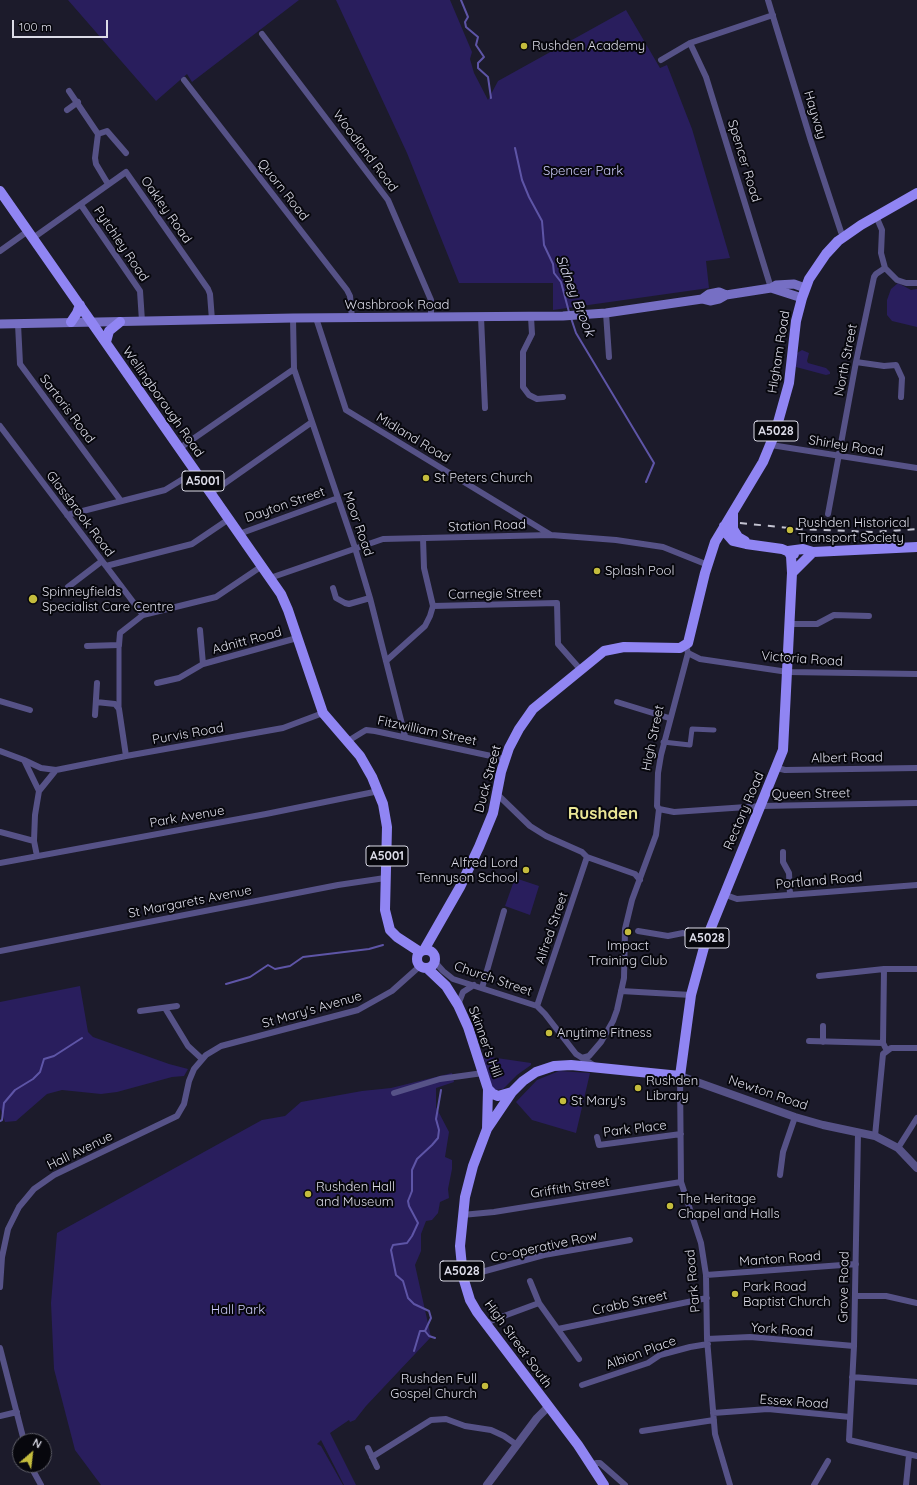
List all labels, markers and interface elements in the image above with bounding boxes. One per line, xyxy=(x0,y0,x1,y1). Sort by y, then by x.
scale bar xyxy=(14,12,110,38)
text: 100 m xyxy=(19,19,52,34)
place label: Rushden Academy xyxy=(532,38,645,54)
marker: Rushden Academy xyxy=(519,41,529,51)
street label: Hayway xyxy=(800,89,830,141)
street label: Woodland Road xyxy=(329,107,401,195)
street label: Spencer Road xyxy=(724,118,764,204)
street label: Quorn Road xyxy=(254,156,312,224)
park label: Spencer Park xyxy=(543,163,623,179)
street label: Oakley Road xyxy=(137,174,195,246)
street label: Pytchley Road xyxy=(90,204,152,284)
water label: Sidney Brook xyxy=(552,253,598,339)
street label: Washbrook Road xyxy=(345,297,449,313)
street label: Higham Road xyxy=(765,310,793,394)
street label: North Street xyxy=(831,323,861,397)
street label: Wellingborough Road xyxy=(119,344,207,460)
street label: Sartoris Road xyxy=(36,372,98,446)
street label: Midland Road xyxy=(373,410,453,466)
road number: A5028 xyxy=(754,421,798,441)
street label: Shirley Road xyxy=(807,432,885,460)
street label: Glassbrook Road xyxy=(43,468,117,560)
place label: St Peters Church xyxy=(434,470,533,486)
road number: A5001 xyxy=(182,471,224,491)
marker: St Peters Church xyxy=(421,473,431,483)
street label: Dayton Street xyxy=(243,484,327,526)
street label: Moor Road xyxy=(340,490,376,558)
place label: Rushden Historical Transport Society xyxy=(798,515,910,546)
street label: Station Road xyxy=(448,517,526,535)
marker: Rushden Historical Transport Society xyxy=(785,525,795,535)
place label: Splash Pool xyxy=(605,563,674,579)
marker: Splash Pool xyxy=(592,566,602,576)
place label: Spinneyfields Specialist Care Centre xyxy=(42,584,174,615)
street label: Carnegie Street xyxy=(448,585,542,603)
marker: Spinneyfields Specialist Care Centre xyxy=(27,593,39,605)
street label: Adnitt Road xyxy=(211,624,283,658)
street label: Victoria Road xyxy=(761,648,843,670)
street label: High Street xyxy=(638,704,668,772)
street label: Fitzwilliam Street xyxy=(376,713,478,749)
street label: Purvis Road xyxy=(151,720,225,748)
street label: Duck Street xyxy=(471,743,505,815)
street label: Albert Road xyxy=(811,750,883,766)
street label: Rectory Road xyxy=(721,770,767,852)
street label: Queen Street xyxy=(771,786,851,802)
street label: Park Avenue xyxy=(148,803,226,831)
district label: Rushden xyxy=(568,804,638,824)
road number: A5001 xyxy=(366,846,408,866)
place label: Alfred Lord Tennyson School xyxy=(417,855,518,886)
marker: Alfred Lord Tennyson School xyxy=(521,865,531,875)
street label: Portland Road xyxy=(775,869,863,893)
street label: St Margarets Avenue xyxy=(127,882,253,922)
street label: Alfred Street xyxy=(532,890,572,966)
marker: Impact Training Club xyxy=(623,927,633,937)
road number: A5028 xyxy=(685,928,729,948)
place label: Impact Training Club xyxy=(589,938,667,969)
street label: Church Street xyxy=(452,958,534,1000)
street label: St Mary's Avenue xyxy=(260,988,364,1032)
street label: Skinner's Hill xyxy=(465,1004,505,1080)
place label: Anytime Fitness xyxy=(557,1025,652,1041)
marker: Anytime Fitness xyxy=(544,1028,554,1038)
street label: Newton Road xyxy=(726,1072,810,1114)
place label: Rushden Library xyxy=(646,1073,698,1104)
marker: Rushden Library xyxy=(633,1083,643,1093)
place label: St Mary's xyxy=(571,1093,626,1109)
marker: St Mary's xyxy=(558,1096,568,1106)
street label: Park Place xyxy=(602,1117,668,1141)
street label: Hall Avenue xyxy=(45,1128,115,1174)
street label: Griffith Street xyxy=(529,1174,611,1202)
place label: Rushden Hall and Museum xyxy=(316,1179,395,1210)
marker: Rushden Hall and Museum xyxy=(303,1189,313,1199)
place label: The Heritage Chapel and Halls xyxy=(678,1191,780,1222)
marker: The Heritage Chapel and Halls xyxy=(665,1201,675,1211)
street label: Co-operative Row xyxy=(489,1228,599,1266)
street label: Manton Road xyxy=(739,1248,821,1270)
street label: Park Road xyxy=(682,1249,704,1313)
street label: Grove Road xyxy=(836,1251,852,1323)
road number: A5028 xyxy=(440,1261,484,1281)
place label: Park Road Baptist Church xyxy=(743,1279,831,1310)
street label: Crabb Street xyxy=(591,1287,669,1319)
marker: Park Road Baptist Church xyxy=(730,1289,740,1299)
street label: High Street South xyxy=(481,1297,555,1391)
park label: Hall Park xyxy=(211,1302,265,1318)
street label: York Road xyxy=(750,1320,814,1340)
street label: Albion Place xyxy=(604,1333,678,1373)
place label: Rushden Full Gospel Church xyxy=(390,1371,477,1402)
marker: Rushden Full Gospel Church xyxy=(480,1381,490,1391)
street label: Essex Road xyxy=(759,1392,829,1412)
north arrow xyxy=(12,1433,52,1473)
text: N xyxy=(30,1435,44,1451)

